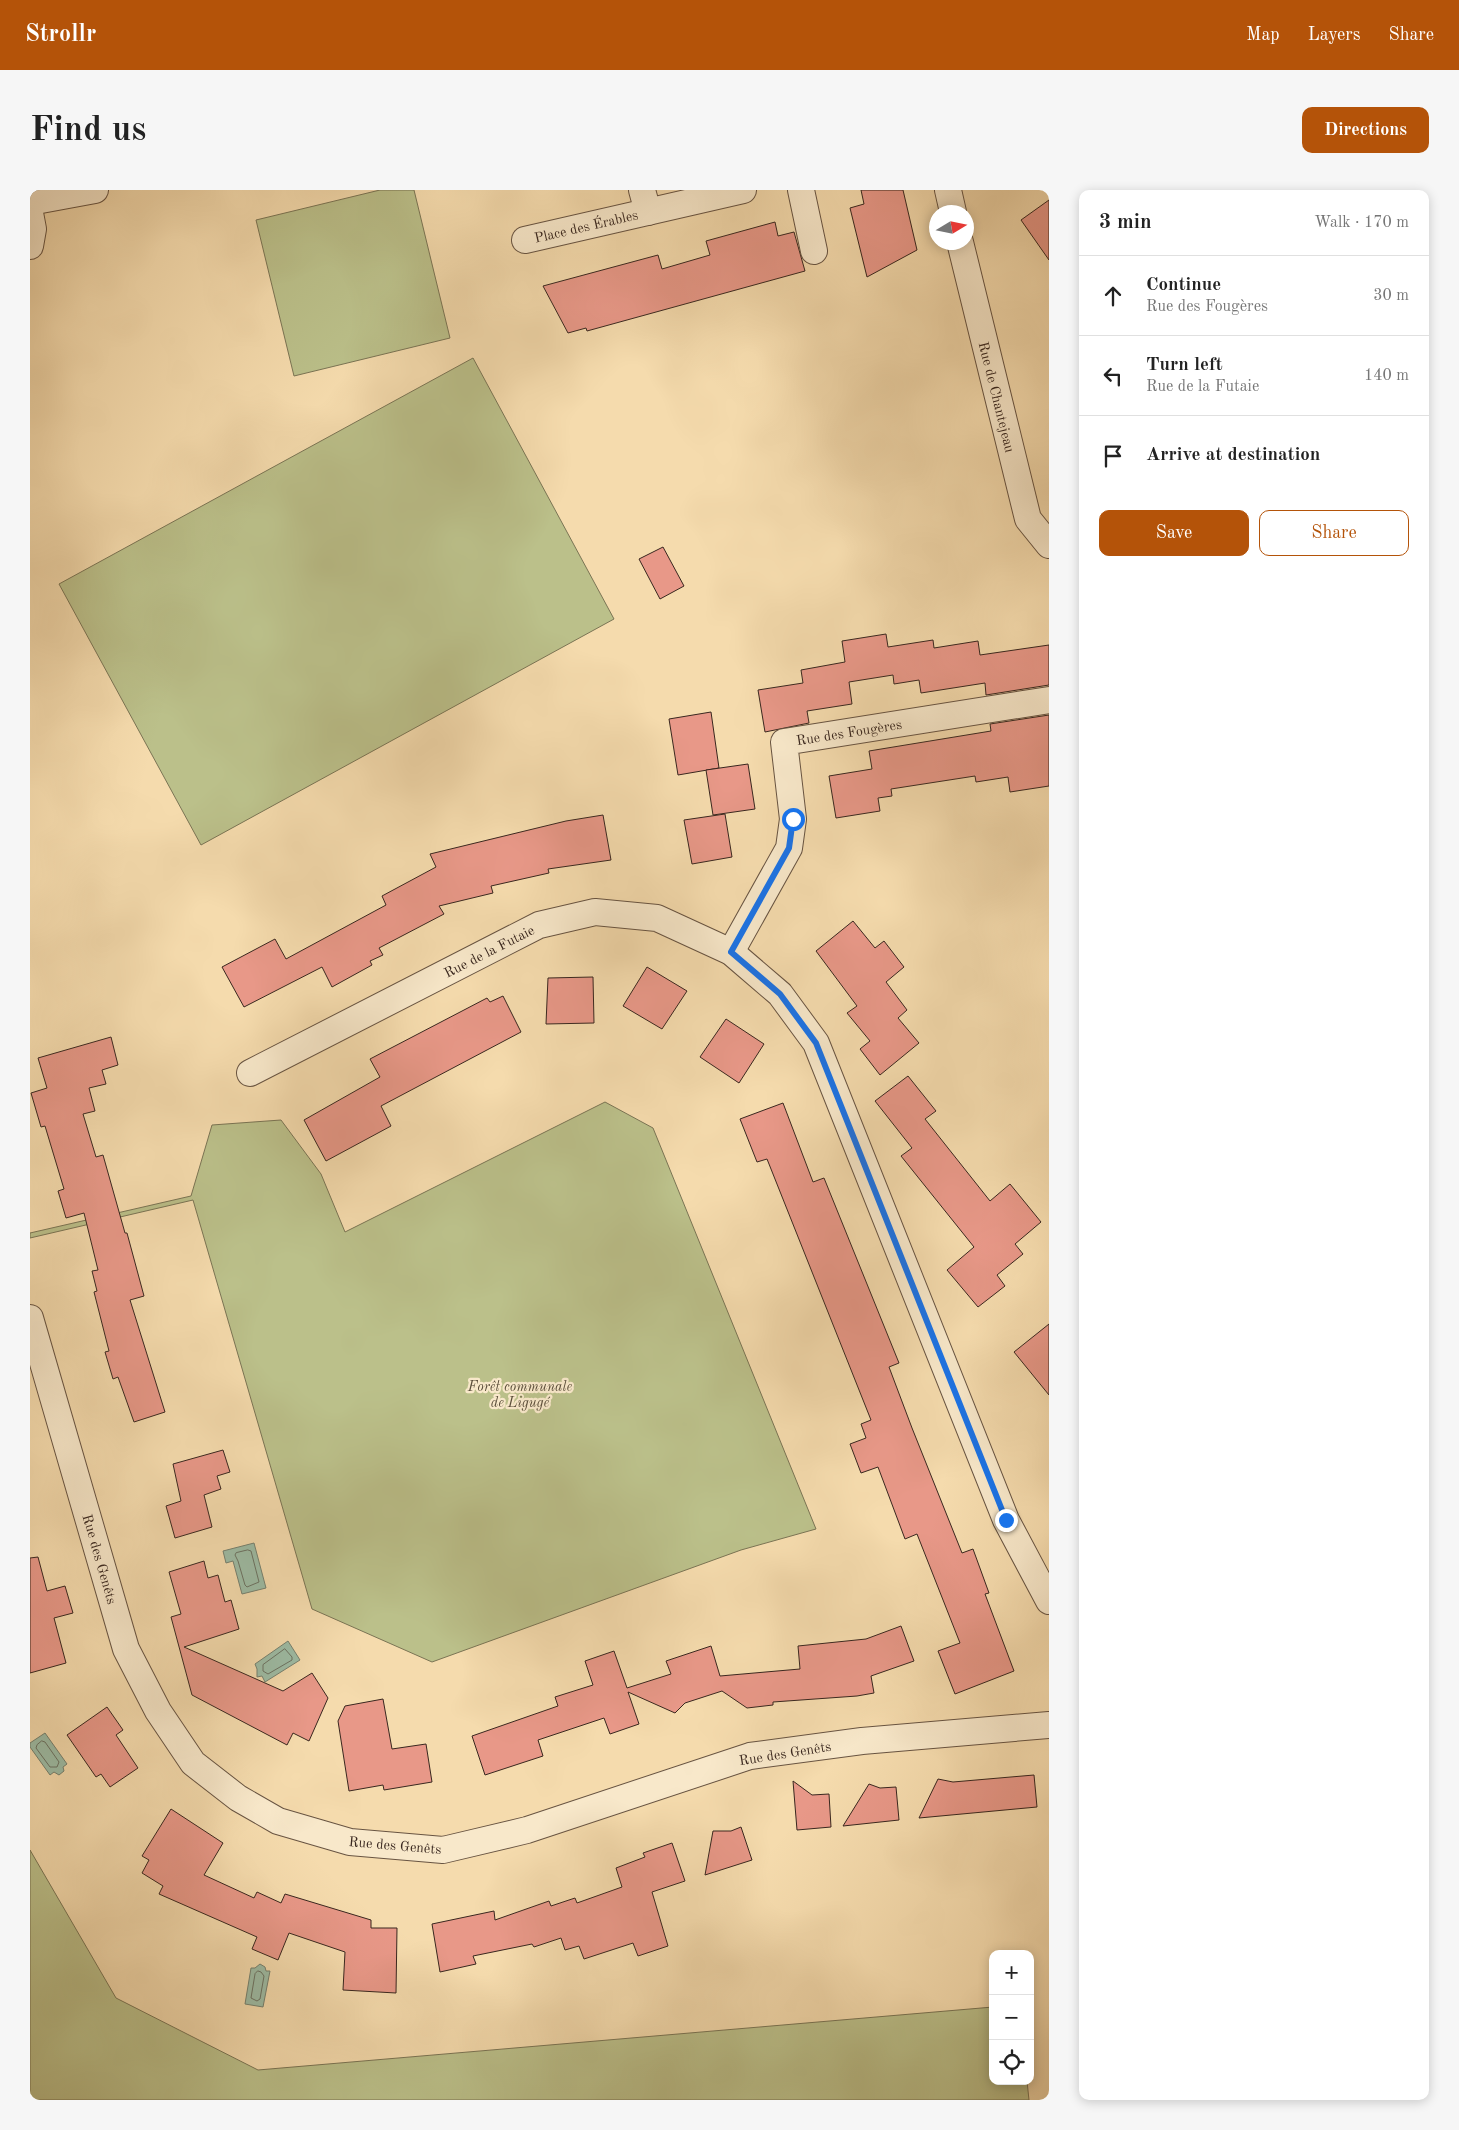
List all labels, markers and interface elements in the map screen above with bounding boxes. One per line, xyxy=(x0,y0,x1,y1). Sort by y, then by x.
text: Strollr xyxy=(25,23,96,47)
text: Map xyxy=(1246,26,1280,44)
text: Layers xyxy=(1308,26,1360,44)
text: Share xyxy=(1388,26,1434,44)
button: Directions xyxy=(1302,107,1429,153)
text: Find us xyxy=(30,113,146,148)
street label: Place des Érables xyxy=(532,205,640,246)
north arrow xyxy=(929,205,974,250)
text: 3 min xyxy=(1099,212,1152,233)
text: Walk · 170 m xyxy=(1314,215,1409,231)
text: Continue xyxy=(1146,276,1221,295)
icon: ahead xyxy=(1099,282,1127,310)
text: 30 m xyxy=(1373,288,1409,304)
text: Rue des Fougères xyxy=(1146,299,1268,315)
street label: Rue de Chantejeau xyxy=(975,340,1017,455)
text: Turn left xyxy=(1146,356,1223,375)
icon: left xyxy=(1099,362,1127,390)
text: 140 m xyxy=(1364,368,1409,384)
text: Rue de la Futaie xyxy=(1146,379,1259,395)
icon: arrive xyxy=(1099,442,1127,470)
text: Arrive at destination xyxy=(1146,446,1320,465)
button: Save xyxy=(1099,510,1249,556)
button: Share xyxy=(1259,510,1409,556)
street label: Rue des Fougères xyxy=(795,718,903,748)
route start xyxy=(782,808,805,831)
street label: Rue de la Futaie xyxy=(442,923,537,981)
park label: Forêt communale de Ligugé xyxy=(467,1380,572,1411)
route end xyxy=(995,1509,1018,1532)
street label: Rue des Genêts xyxy=(79,1513,119,1606)
street label: Rue des Genêts xyxy=(738,1740,832,1768)
street label: Rue des Genêts xyxy=(348,1835,442,1857)
map controls xyxy=(989,1950,1034,2085)
button: + xyxy=(989,1950,1034,1995)
button: − xyxy=(989,1995,1034,2040)
button: locate xyxy=(989,2040,1034,2085)

